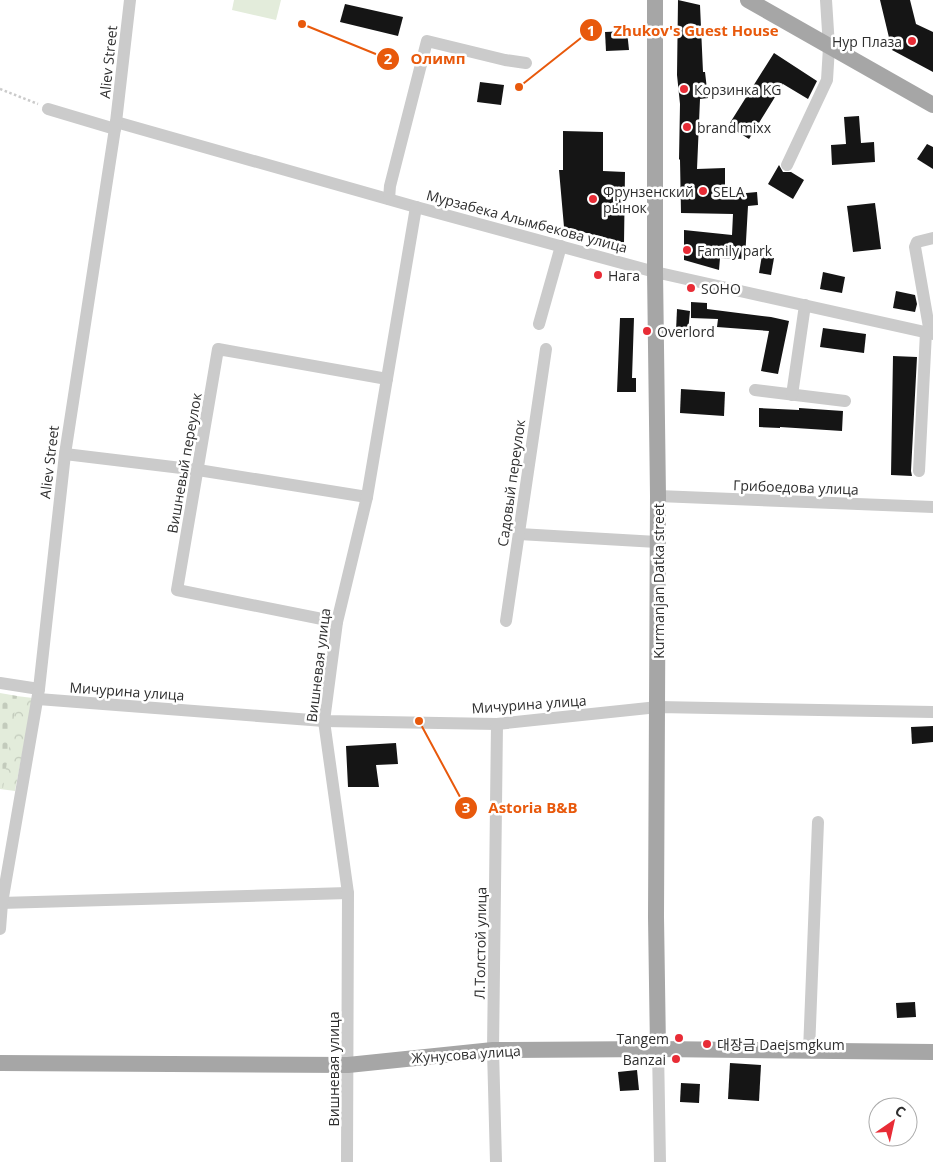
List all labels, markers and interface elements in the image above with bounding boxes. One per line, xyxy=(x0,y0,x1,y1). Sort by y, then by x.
callout: Zhukov's Guest House xyxy=(578,15,788,45)
text: 1 xyxy=(587,20,595,40)
text: Zhukov's Guest House xyxy=(613,20,779,40)
street label: Aliev Street xyxy=(95,24,121,100)
place label: Нур Плаза xyxy=(832,32,902,51)
marker: Нур Плаза xyxy=(906,35,918,47)
callout: Олимп xyxy=(375,44,475,74)
text: 2 xyxy=(384,48,393,68)
text: Олимп xyxy=(411,48,465,68)
place label: Корзинка KG xyxy=(694,80,781,99)
marker: Корзинка KG xyxy=(678,83,690,95)
place label: brand mixx xyxy=(697,118,772,137)
marker: brand mixx xyxy=(681,121,693,133)
place label: Фрунзенский рынок xyxy=(603,182,694,217)
place label: SELA xyxy=(713,182,745,201)
street label: Мурзабека Алымбекова улица xyxy=(424,185,630,257)
marker: SELA xyxy=(697,185,709,197)
marker: Фрунзенский рынок xyxy=(587,193,599,205)
place label: Family park xyxy=(697,241,773,260)
marker: Family park xyxy=(681,244,693,256)
place label: Нага xyxy=(608,266,640,285)
marker: Нага xyxy=(592,269,604,281)
place label: SOHO xyxy=(701,279,741,298)
marker: SOHO xyxy=(685,282,697,294)
place label: Overlord xyxy=(657,322,715,341)
marker: Overlord xyxy=(641,325,653,337)
street label: Вишневый переулок xyxy=(162,391,206,535)
street label: Садовый переулок xyxy=(493,418,529,548)
street label: Aliev Street xyxy=(35,424,63,500)
street label: Грибоедова улица xyxy=(733,475,859,499)
street label: Kurmanjan Datka street xyxy=(649,503,668,659)
street label: Вишневая улица xyxy=(302,607,334,723)
street label: Мичурина улица xyxy=(69,678,185,704)
street label: Мичурина улица xyxy=(471,691,587,717)
callout: Astoria B&B xyxy=(453,793,588,823)
text: 3 xyxy=(462,797,470,817)
text: Astoria B&B xyxy=(488,797,578,817)
street label: Л.Толстой улица xyxy=(470,887,490,999)
street label: Вишневая улица xyxy=(324,1012,343,1126)
place label: Tangem xyxy=(617,1029,669,1048)
marker: Tangem xyxy=(673,1032,685,1044)
place label: 대장금 Daejsmgkum xyxy=(717,1035,845,1054)
marker: 대장금 Daejsmgkum xyxy=(701,1038,713,1050)
street label: Жунусова улица xyxy=(411,1041,521,1067)
place label: Banzai xyxy=(623,1050,666,1069)
marker: Banzai xyxy=(670,1053,682,1065)
north arrow xyxy=(868,1097,918,1147)
text: С xyxy=(892,1100,910,1121)

